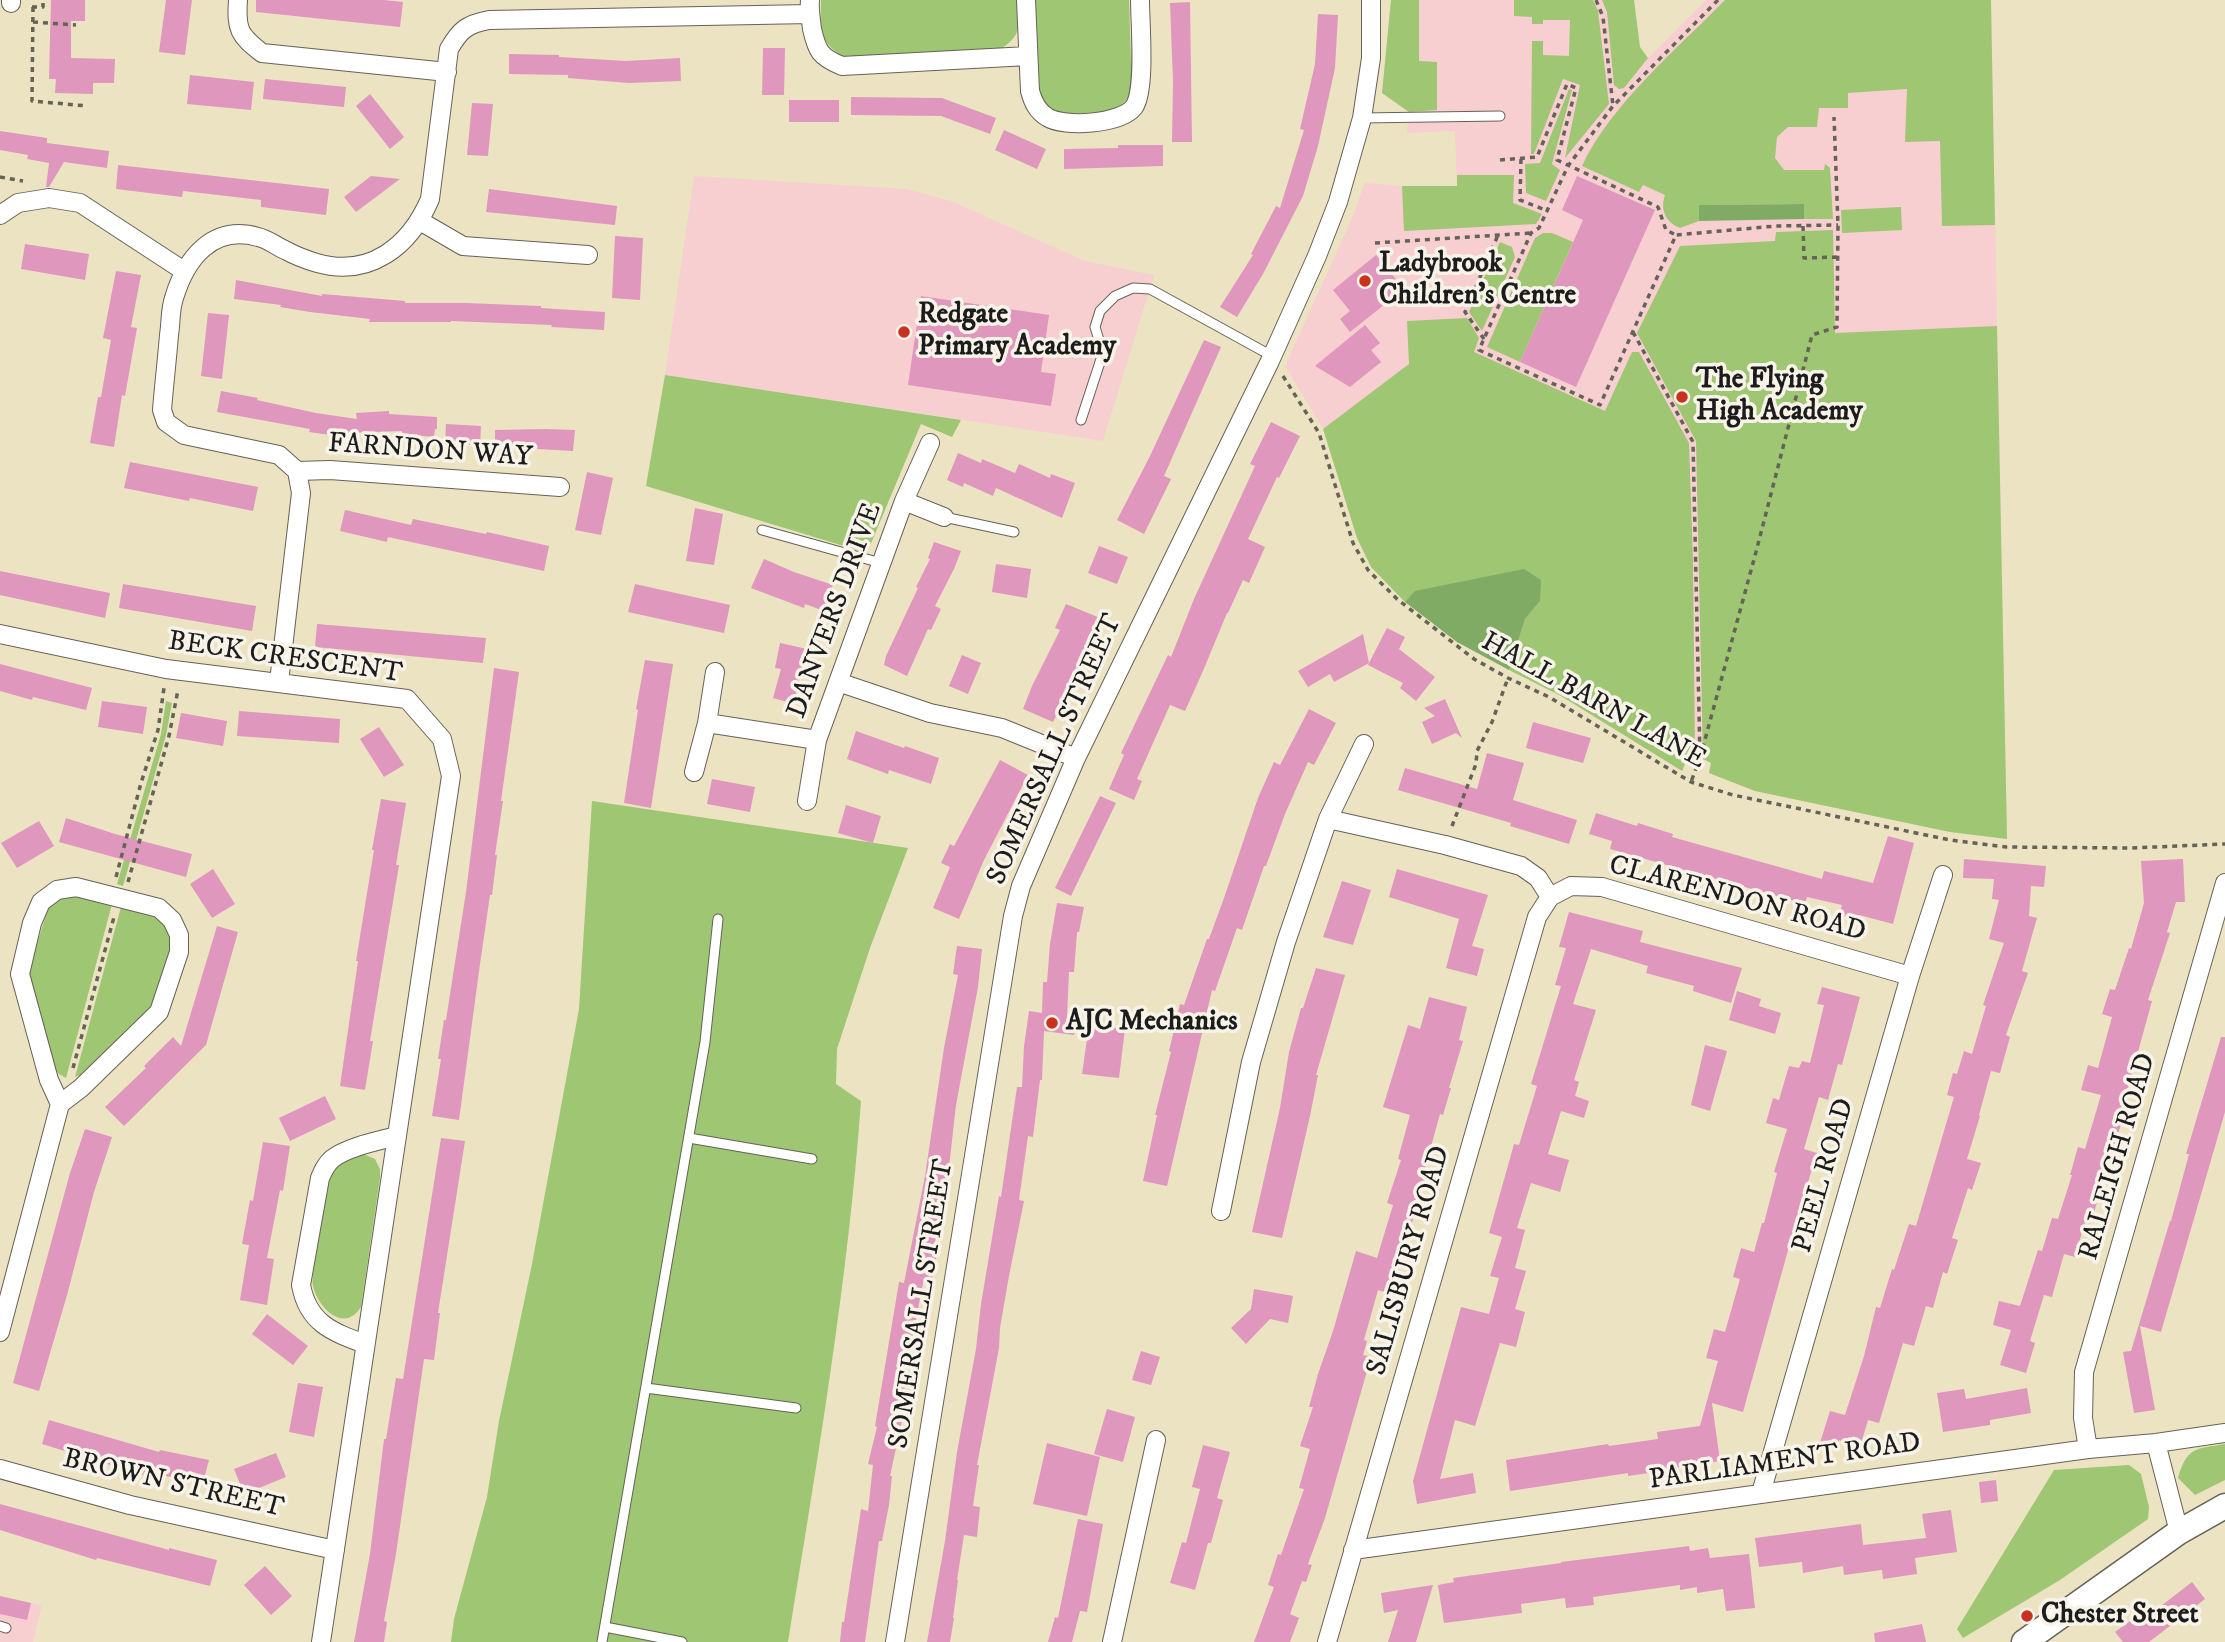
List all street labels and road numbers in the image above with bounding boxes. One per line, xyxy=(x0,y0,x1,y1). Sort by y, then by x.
street label: FARNDON WAY xyxy=(327,428,533,476)
street label: DANVERS DRIVE xyxy=(781,499,891,723)
street label: SOMERSALL STREET xyxy=(981,610,1131,890)
street label: BECK CRESCENT xyxy=(166,626,404,692)
street label: HALL BARN LANE xyxy=(1475,626,1711,778)
street label: CLARENDON ROAD xyxy=(1605,850,1869,950)
street label: RALEIGH ROAD xyxy=(2073,1050,2165,1264)
street label: PEEL ROAD xyxy=(1787,1095,1863,1257)
street label: SALISBURY ROAD xyxy=(1361,1143,1459,1379)
street label: SOMERSALL STREET xyxy=(884,1157,962,1451)
street label: PARLIAMENT ROAD xyxy=(1647,1427,1923,1499)
street label: BROWN STREET xyxy=(59,1443,287,1527)

